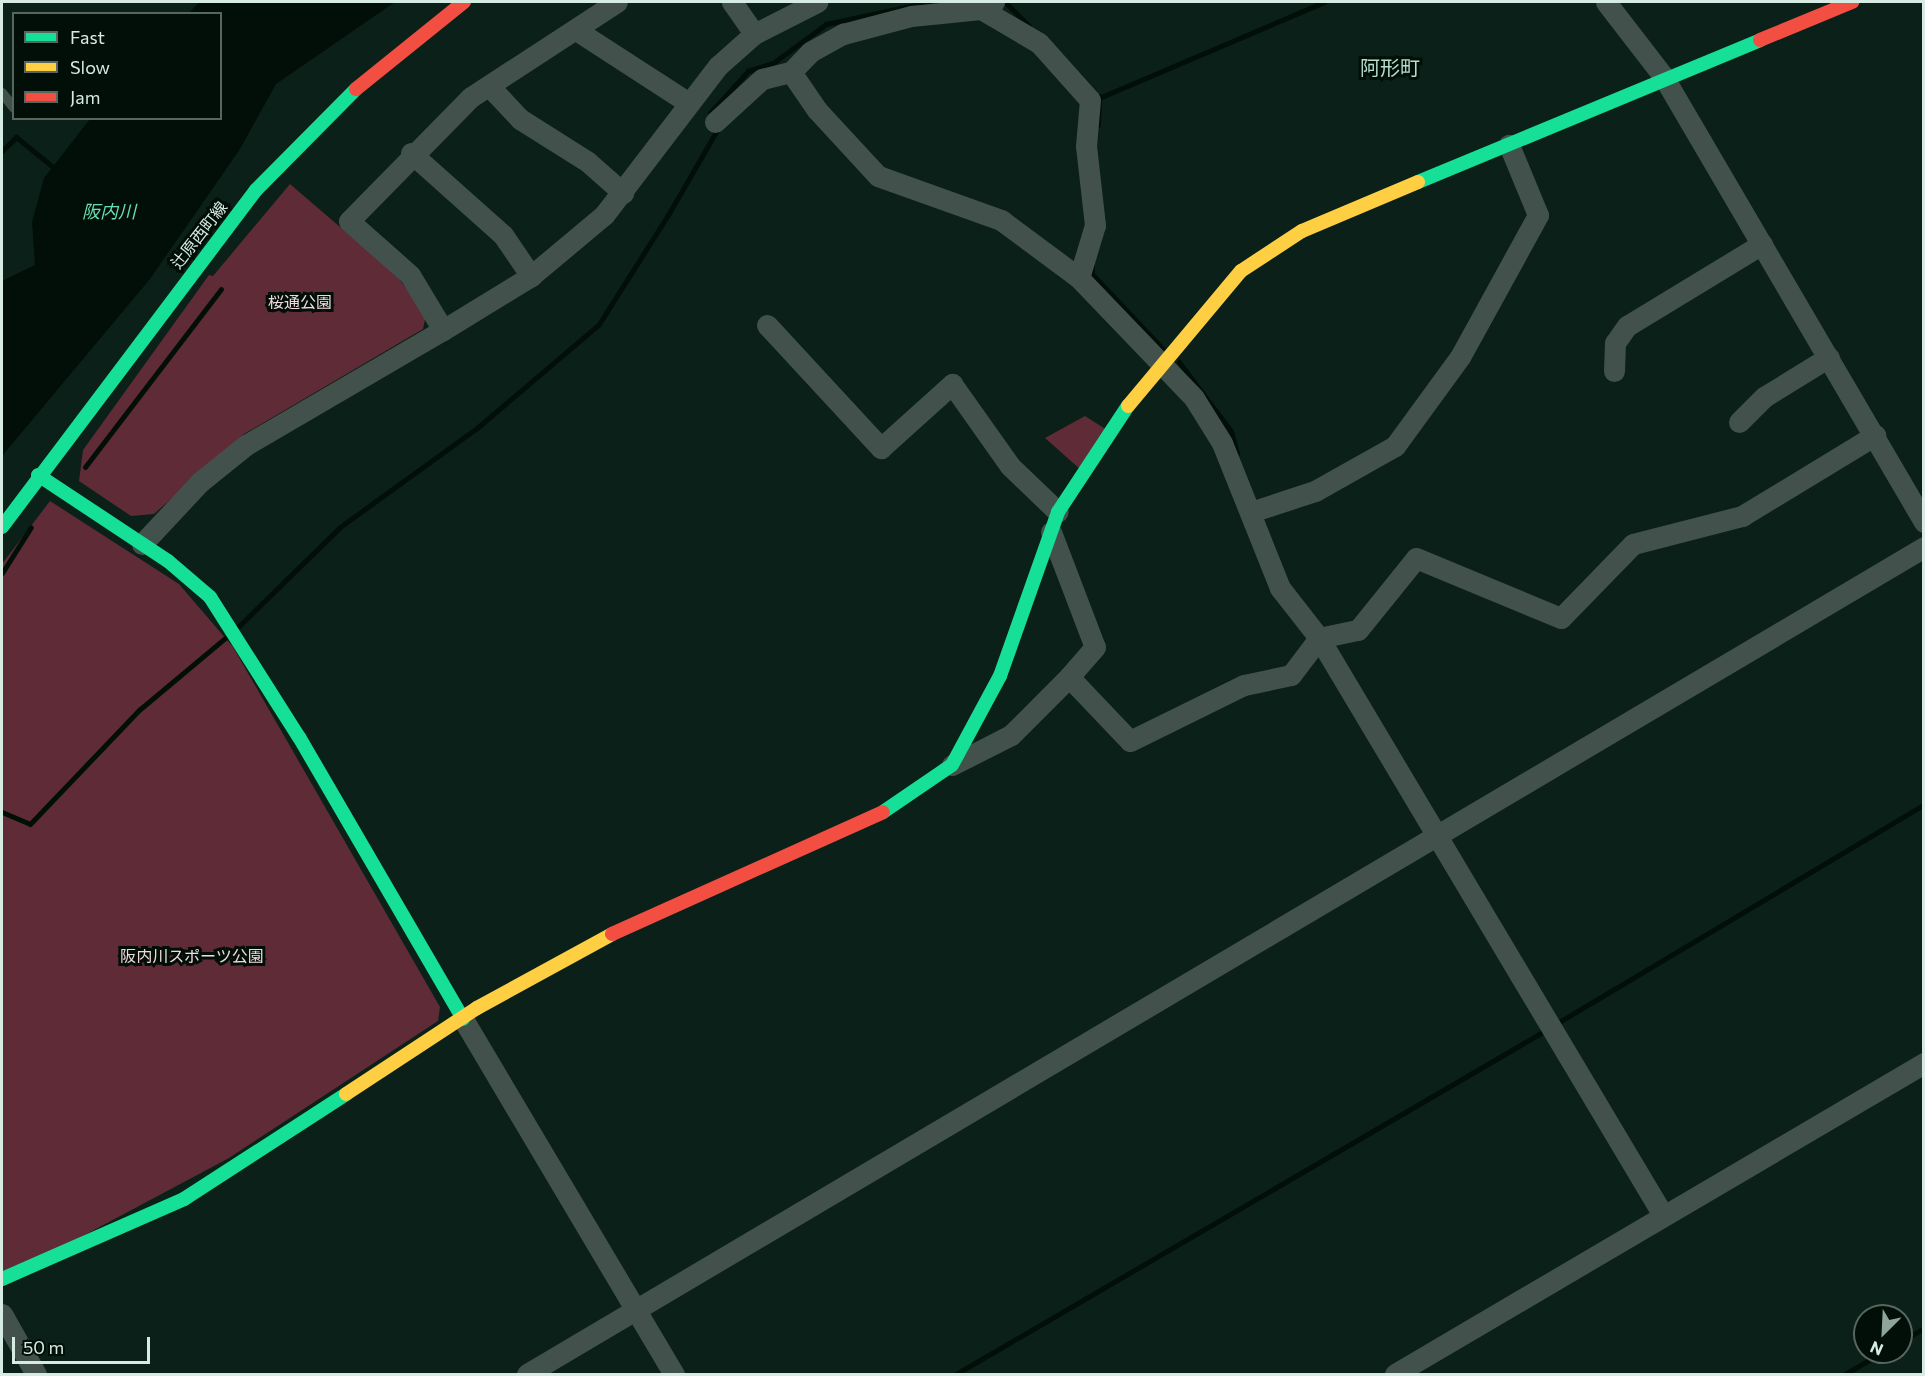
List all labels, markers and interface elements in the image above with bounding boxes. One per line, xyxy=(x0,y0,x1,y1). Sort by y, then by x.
legend xyxy=(12,12,222,120)
text: Fast xyxy=(70,26,105,48)
district label: 阿形町 xyxy=(1360,55,1420,79)
text: Slow xyxy=(70,56,110,78)
text: Jam xyxy=(70,86,100,108)
street label: 辻原西町線 xyxy=(167,198,231,272)
water label: 阪内川 xyxy=(82,200,136,222)
park label: 桜通公園 xyxy=(268,292,332,312)
park label: 阪内川スポーツ公園 xyxy=(120,946,264,966)
north arrow xyxy=(1853,1304,1913,1364)
scale bar xyxy=(15,1325,153,1363)
text: 50 m xyxy=(23,1336,64,1358)
text: N xyxy=(1867,1338,1886,1360)

